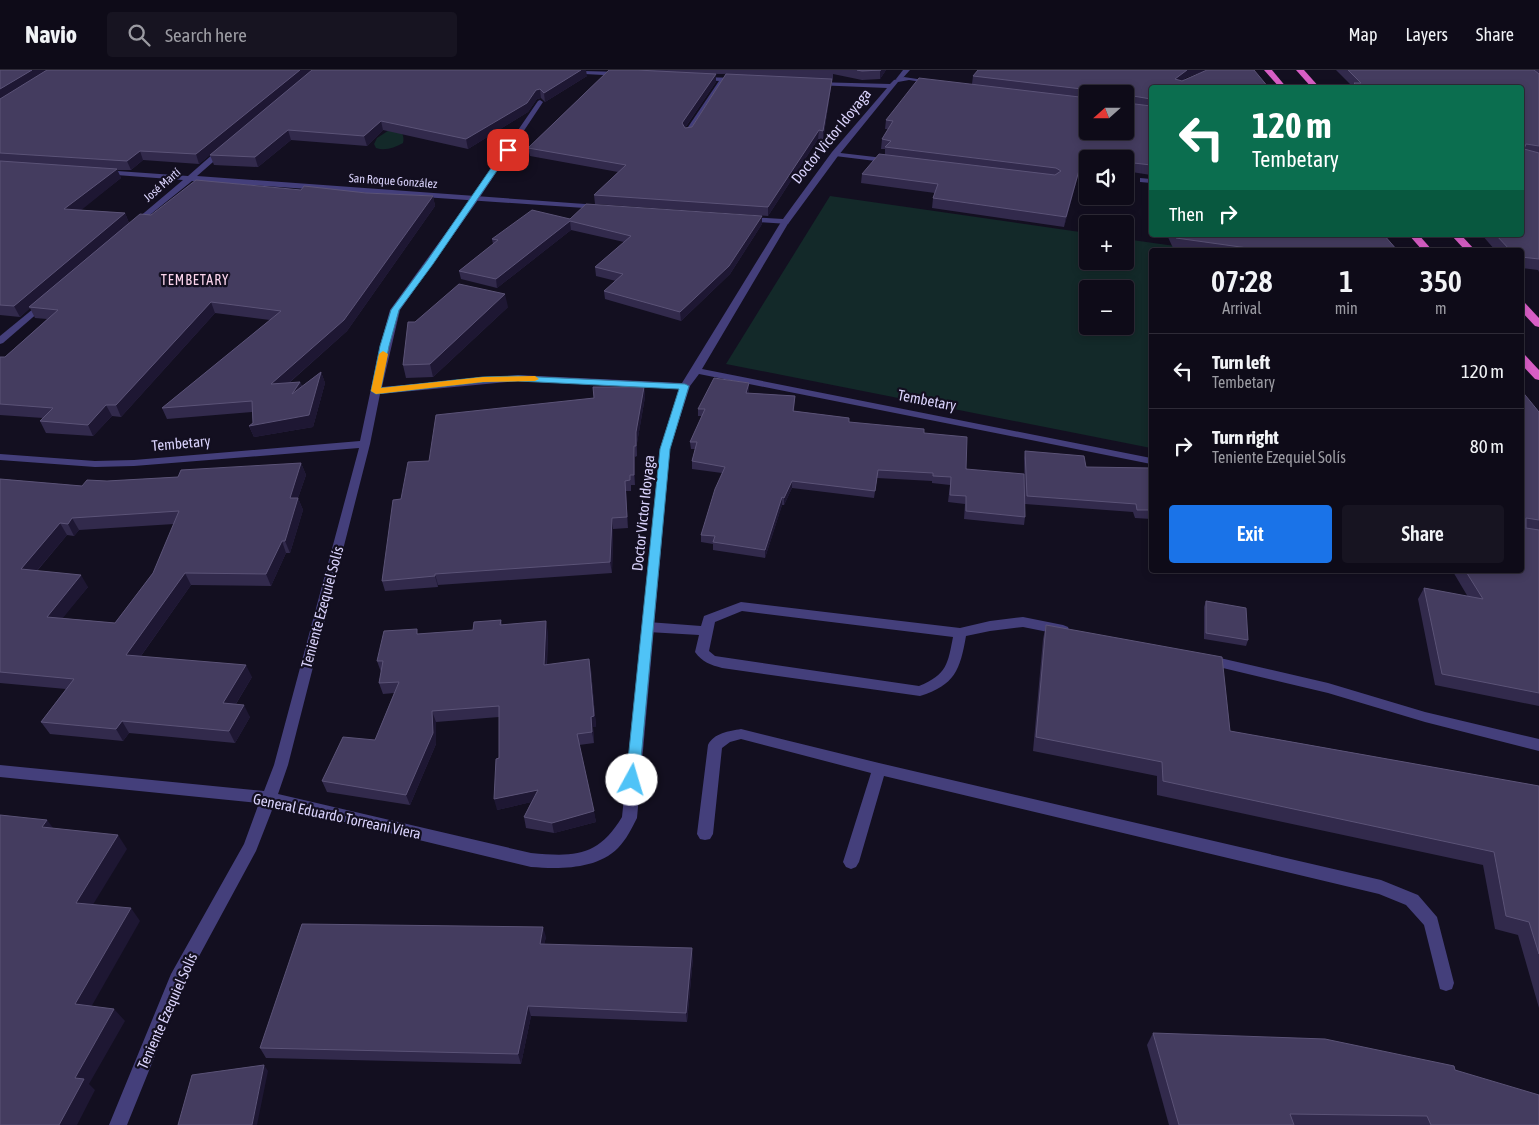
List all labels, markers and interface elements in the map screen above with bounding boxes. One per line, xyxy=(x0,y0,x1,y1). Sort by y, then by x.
search box xyxy=(107,12,457,57)
text: Navio xyxy=(25,21,77,48)
icon: search xyxy=(125,21,153,49)
text: Search here xyxy=(165,24,247,46)
text: Map xyxy=(1348,24,1377,45)
text: Layers xyxy=(1405,24,1448,45)
text: Share xyxy=(1476,24,1514,45)
street label: Doctor Victor Idoyaga xyxy=(788,85,874,187)
north arrow xyxy=(1079,85,1134,140)
map controls xyxy=(1079,85,1134,335)
icon: left xyxy=(1169,105,1234,170)
text: 120 m xyxy=(1252,105,1331,145)
pin xyxy=(487,129,529,171)
icon: arrive xyxy=(494,136,522,164)
text: Tembetary xyxy=(1252,146,1339,172)
button: sound xyxy=(1079,150,1134,205)
street label: José Martí xyxy=(141,165,183,205)
street label: San Roque González xyxy=(348,171,438,191)
icon: right xyxy=(1214,200,1242,228)
text: Then xyxy=(1169,203,1204,225)
button: + xyxy=(1079,215,1134,270)
text: 07:28 xyxy=(1211,264,1273,298)
text: 1 xyxy=(1339,264,1353,298)
text: 350 xyxy=(1420,264,1462,298)
district label: TEMBETARY xyxy=(161,272,229,288)
button: − xyxy=(1079,280,1134,335)
text: Arrival xyxy=(1222,299,1261,317)
text: min xyxy=(1335,299,1358,317)
text: m xyxy=(1435,299,1447,317)
text: Turn left xyxy=(1212,351,1270,373)
icon: left xyxy=(1169,357,1197,385)
text: 120 m xyxy=(1461,360,1504,382)
text: Tembetary xyxy=(1212,373,1275,391)
street label: Tembetary xyxy=(896,386,958,414)
text: Turn right xyxy=(1212,426,1279,448)
street label: Tembetary xyxy=(151,432,211,454)
icon: right xyxy=(1169,432,1197,460)
text: 80 m xyxy=(1470,435,1504,457)
text: Teniente Ezequiel Solís xyxy=(1212,448,1346,466)
street label: Doctor Victor Idoyaga xyxy=(628,454,658,572)
button: Exit xyxy=(1169,505,1332,563)
button: Share xyxy=(1342,505,1504,563)
street label: Teniente Ezequiel Solís xyxy=(298,544,346,670)
position arrow xyxy=(605,753,657,805)
street label: General Eduardo Torreani Viera xyxy=(252,790,423,842)
street label: Teniente Ezequiel Solís xyxy=(134,950,200,1072)

